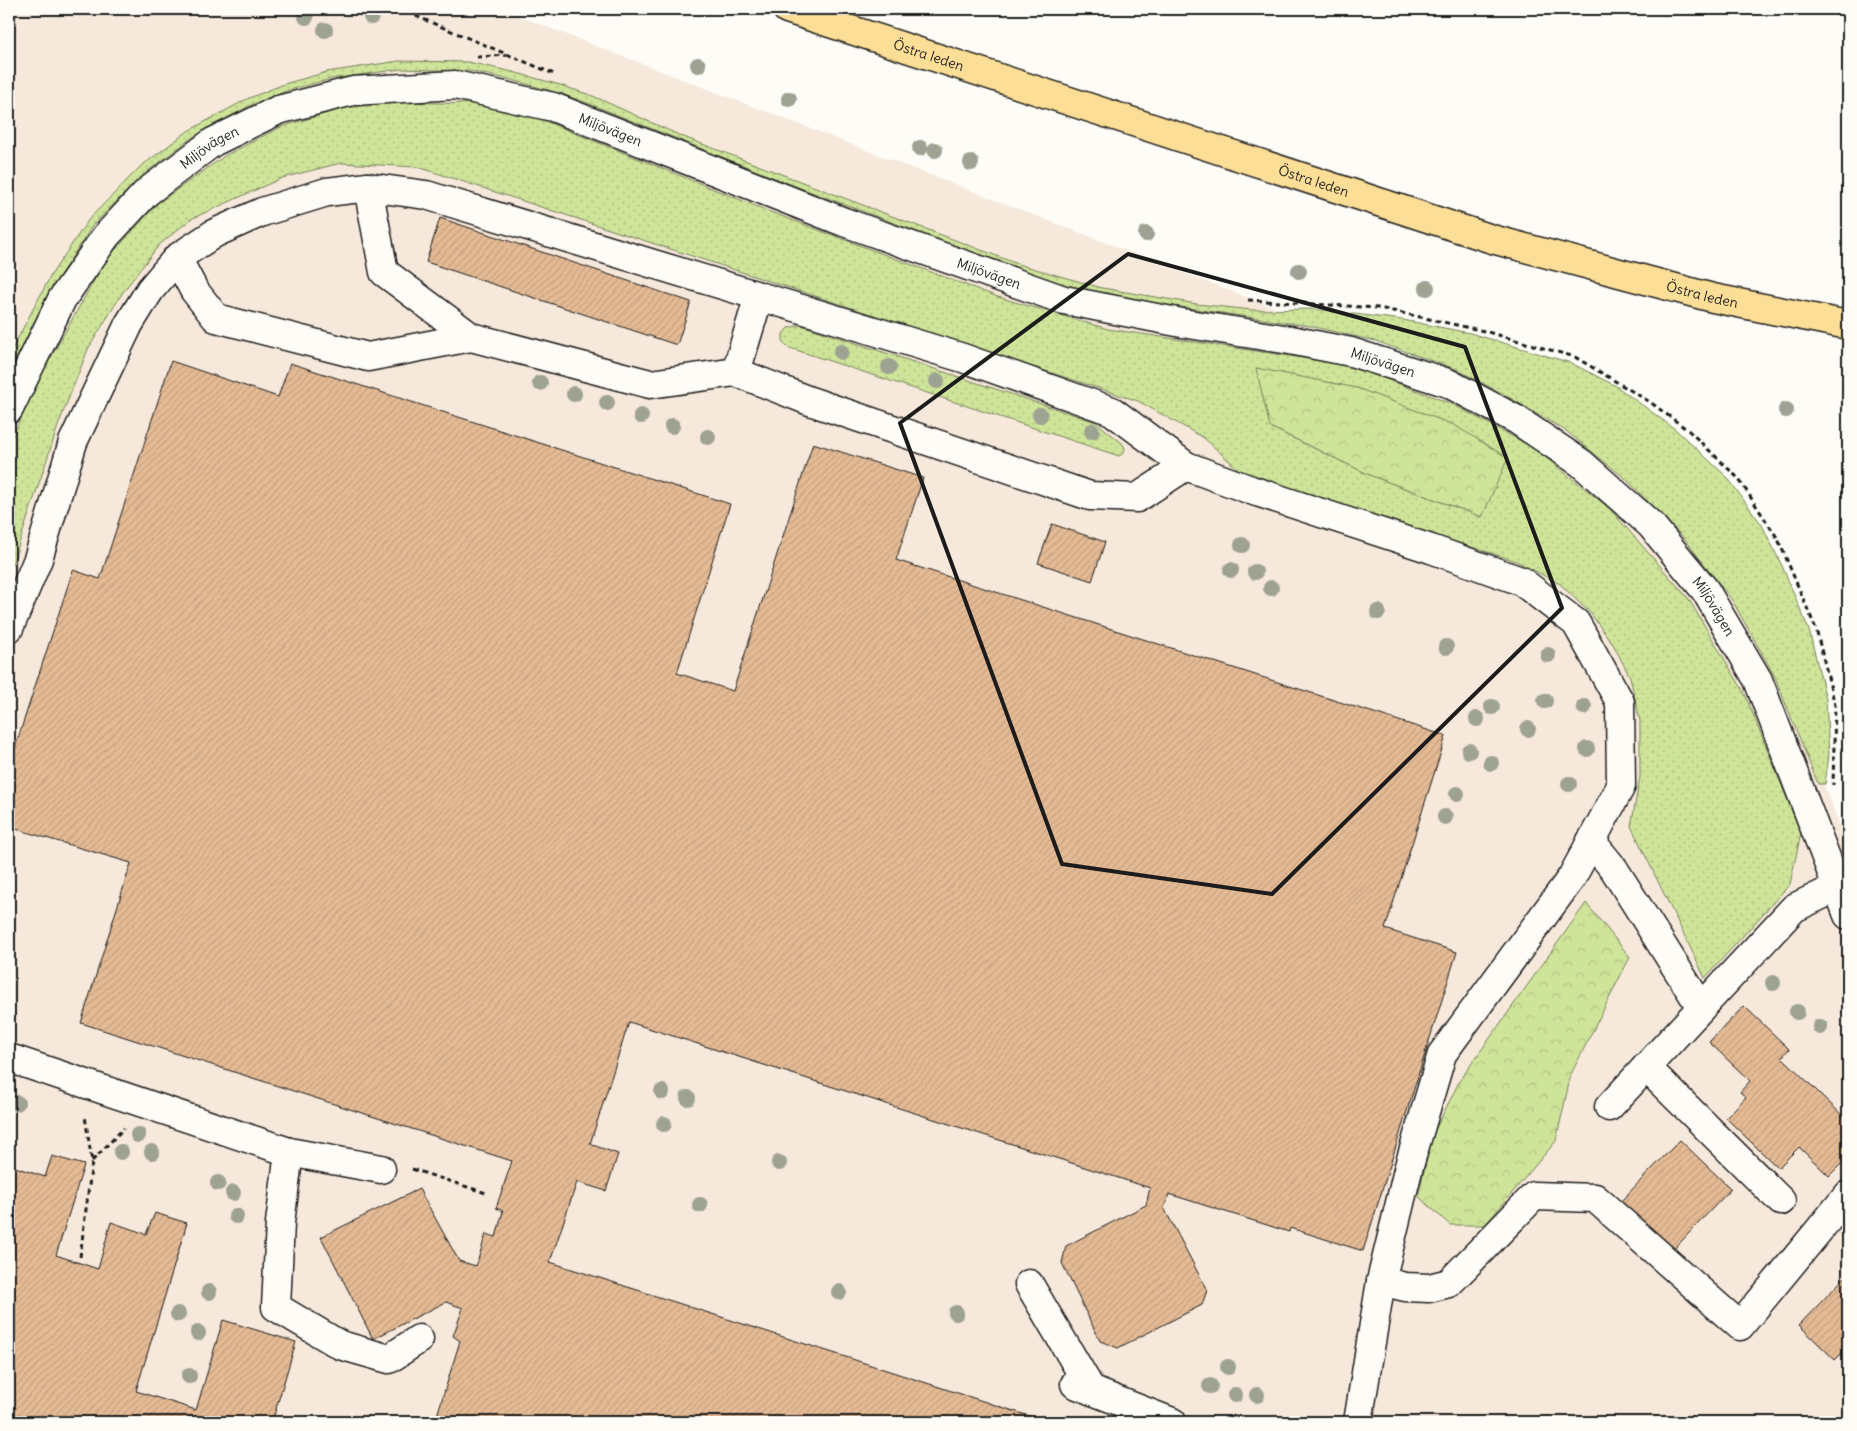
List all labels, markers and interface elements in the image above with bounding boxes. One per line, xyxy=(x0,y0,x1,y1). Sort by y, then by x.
street label: Östra leden xyxy=(891,35,966,75)
street label: Miljövägen xyxy=(576,109,645,150)
street label: Miljövägen xyxy=(176,122,242,173)
street label: Östra leden xyxy=(1276,161,1351,201)
street label: Miljövägen xyxy=(954,254,1023,293)
street label: Östra leden xyxy=(1664,277,1740,312)
street label: Miljövägen xyxy=(1349,344,1418,381)
street label: Miljövägen xyxy=(1689,573,1739,639)

